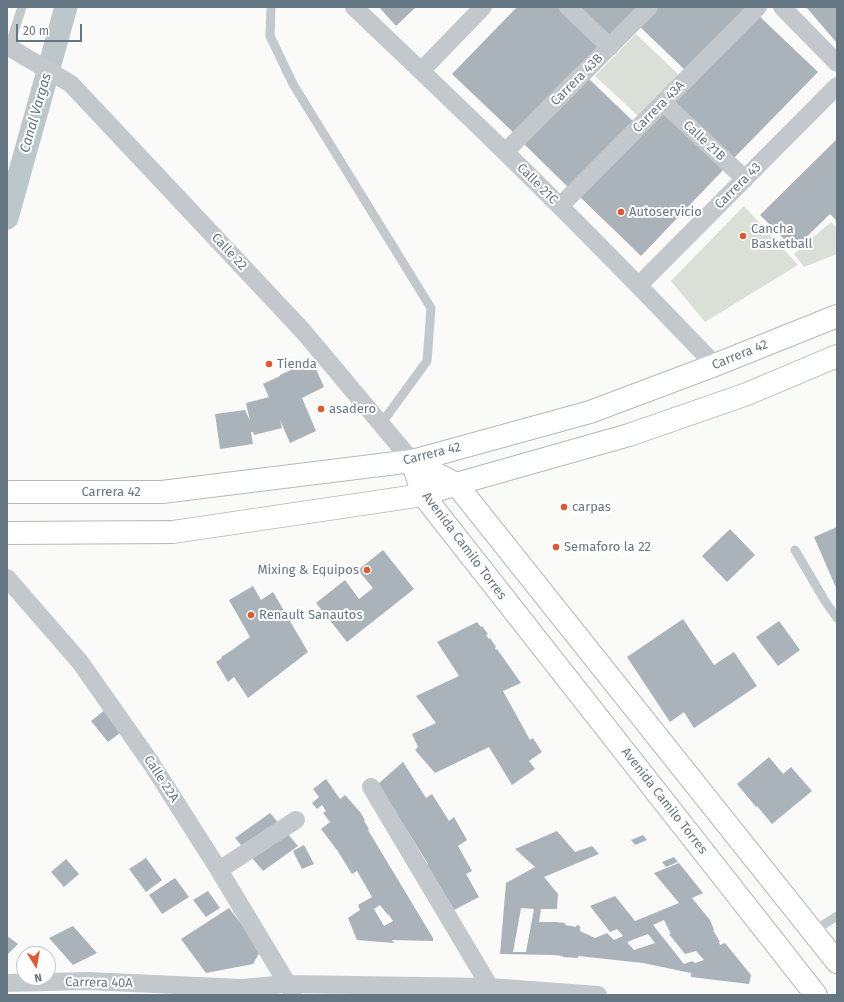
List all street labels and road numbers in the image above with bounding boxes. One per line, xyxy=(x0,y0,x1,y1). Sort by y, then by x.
street label: Carrera 43B xyxy=(548,51,606,109)
street label: Carrera 43A xyxy=(630,78,688,136)
street label: Calle 21B xyxy=(680,118,728,164)
street label: Calle 21C xyxy=(513,160,561,208)
street label: Carrera 43 xyxy=(712,160,764,212)
street label: Calle 22 xyxy=(208,230,250,274)
street label: Carrera 42 xyxy=(710,337,770,373)
street label: Carrera 42 xyxy=(401,439,463,469)
street label: Carrera 42 xyxy=(81,484,141,500)
street label: Avenida Camilo Torres xyxy=(418,489,510,603)
street label: Avenida Camilo Torres xyxy=(618,745,710,857)
street label: Calle 22A xyxy=(140,753,182,805)
street label: Carrera 40A xyxy=(65,975,133,991)

